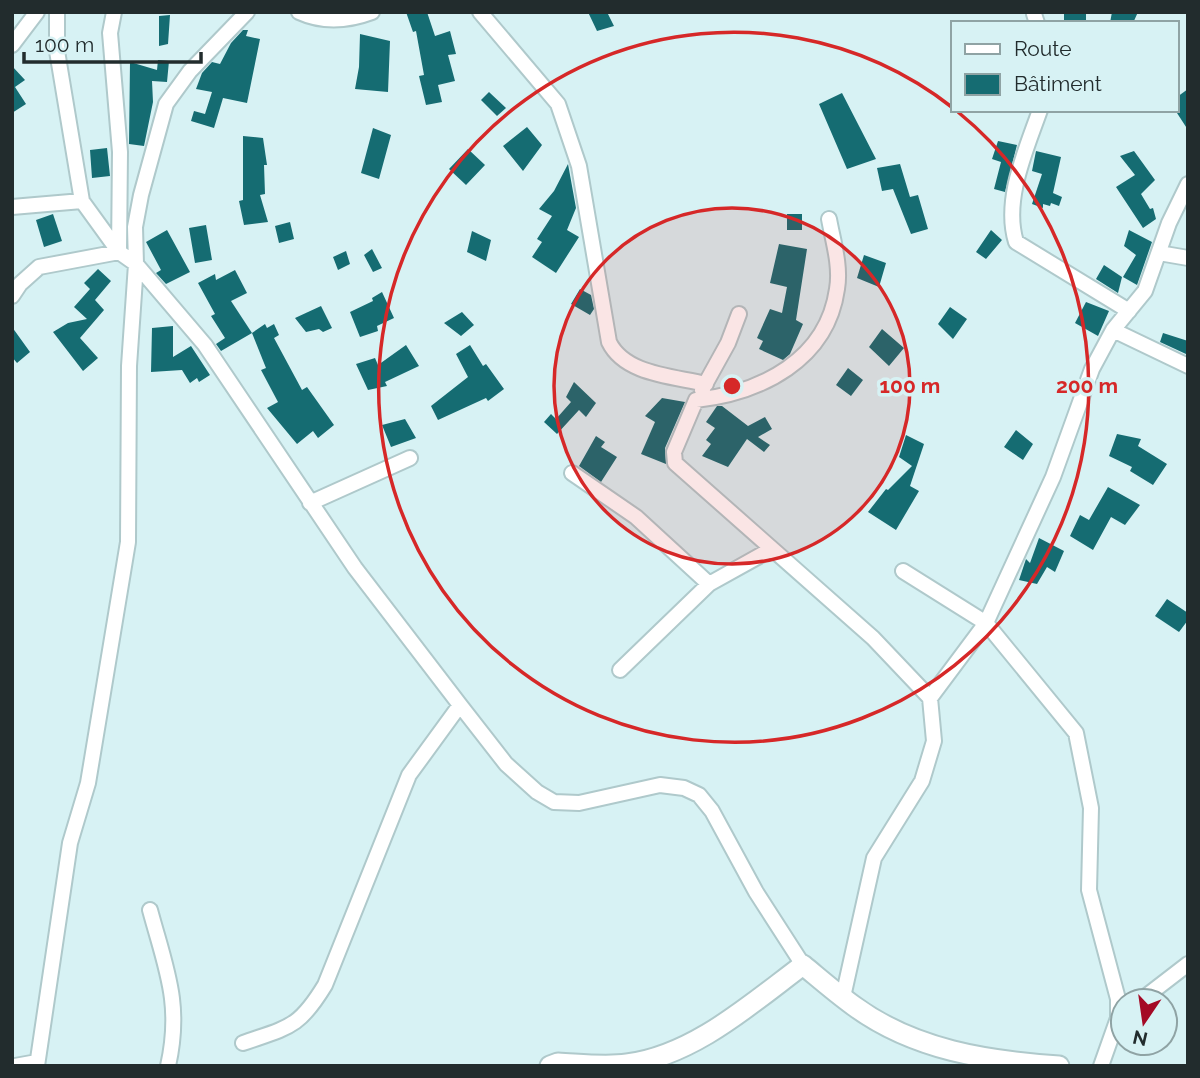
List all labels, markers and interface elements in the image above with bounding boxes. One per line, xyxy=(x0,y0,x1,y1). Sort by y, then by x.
scale bar xyxy=(24,21,201,65)
legend xyxy=(951,21,1179,112)
text: 100 m xyxy=(35,32,94,57)
text: Route xyxy=(1014,36,1072,61)
text: Bâtiment xyxy=(1014,71,1102,96)
text: 100 m xyxy=(880,373,940,398)
text: 200 m xyxy=(1056,373,1118,398)
centre of rings xyxy=(720,374,744,398)
north arrow xyxy=(1109,987,1179,1057)
text: N xyxy=(1131,1026,1150,1051)

